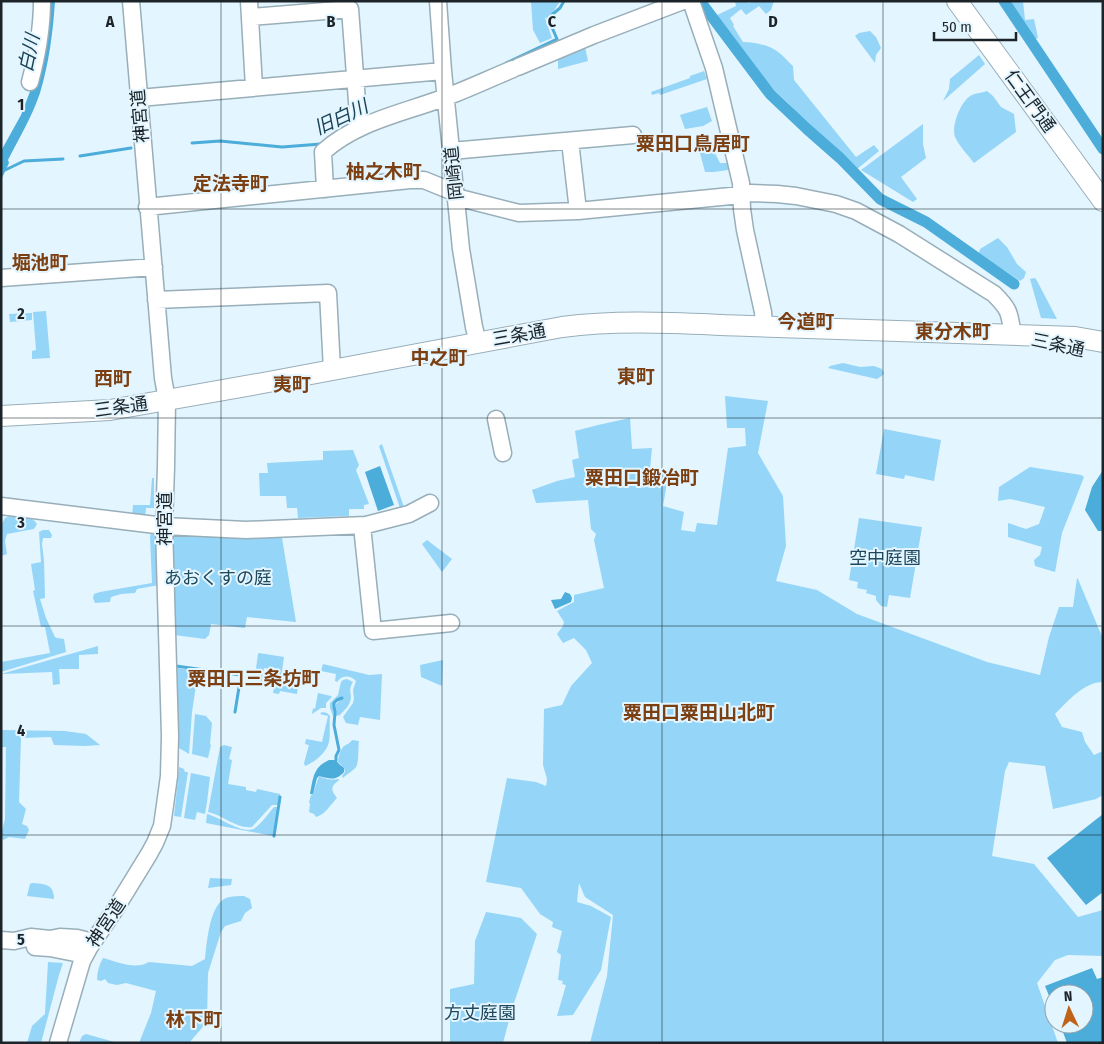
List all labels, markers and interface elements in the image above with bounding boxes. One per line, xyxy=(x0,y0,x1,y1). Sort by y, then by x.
scale bar xyxy=(934,10,1016,42)
text: A xyxy=(105,12,115,31)
text: B xyxy=(327,12,336,31)
text: C xyxy=(548,12,557,31)
text: D xyxy=(768,12,778,31)
text: 50 m xyxy=(942,18,972,36)
water label: 白川 xyxy=(14,30,45,74)
street label: 仁王門通 xyxy=(1000,65,1060,137)
street label: 神宮道 xyxy=(127,88,153,144)
water label: 旧白川 xyxy=(310,94,373,139)
text: 1 xyxy=(18,95,24,114)
district label: 粟田口鳥居町 xyxy=(636,132,750,155)
street label: 岡崎道 xyxy=(440,145,468,201)
district label: 柚之木町 xyxy=(346,160,422,183)
district label: 定法寺町 xyxy=(193,172,269,195)
district label: 堀池町 xyxy=(11,251,69,274)
text: 2 xyxy=(16,304,25,323)
district label: 今道町 xyxy=(777,310,835,333)
street label: 三条通 xyxy=(491,319,547,351)
district label: 東分木町 xyxy=(915,320,991,343)
street label: 三条通 xyxy=(1029,329,1087,361)
district label: 中之町 xyxy=(410,346,468,369)
district label: 東町 xyxy=(617,365,655,388)
district label: 西町 xyxy=(94,367,132,390)
district label: 夷町 xyxy=(273,373,311,396)
street label: 三条通 xyxy=(93,392,149,422)
district label: 粟田口鍛冶町 xyxy=(585,466,699,489)
street label: 神宮道 xyxy=(154,492,176,546)
text: 3 xyxy=(16,513,25,532)
park label: 空中庭園 xyxy=(849,547,921,569)
park label: あおくすの庭 xyxy=(164,567,272,589)
district label: 粟田口三条坊町 xyxy=(187,667,321,690)
district label: 粟田口粟田山北町 xyxy=(623,701,775,724)
text: 4 xyxy=(17,721,25,740)
street label: 神宮道 xyxy=(82,894,130,952)
text: 5 xyxy=(17,930,25,949)
north arrow xyxy=(1044,984,1094,1034)
text: N xyxy=(1063,988,1073,1005)
park label: 方丈庭園 xyxy=(444,1002,516,1024)
district label: 林下町 xyxy=(165,1008,223,1031)

